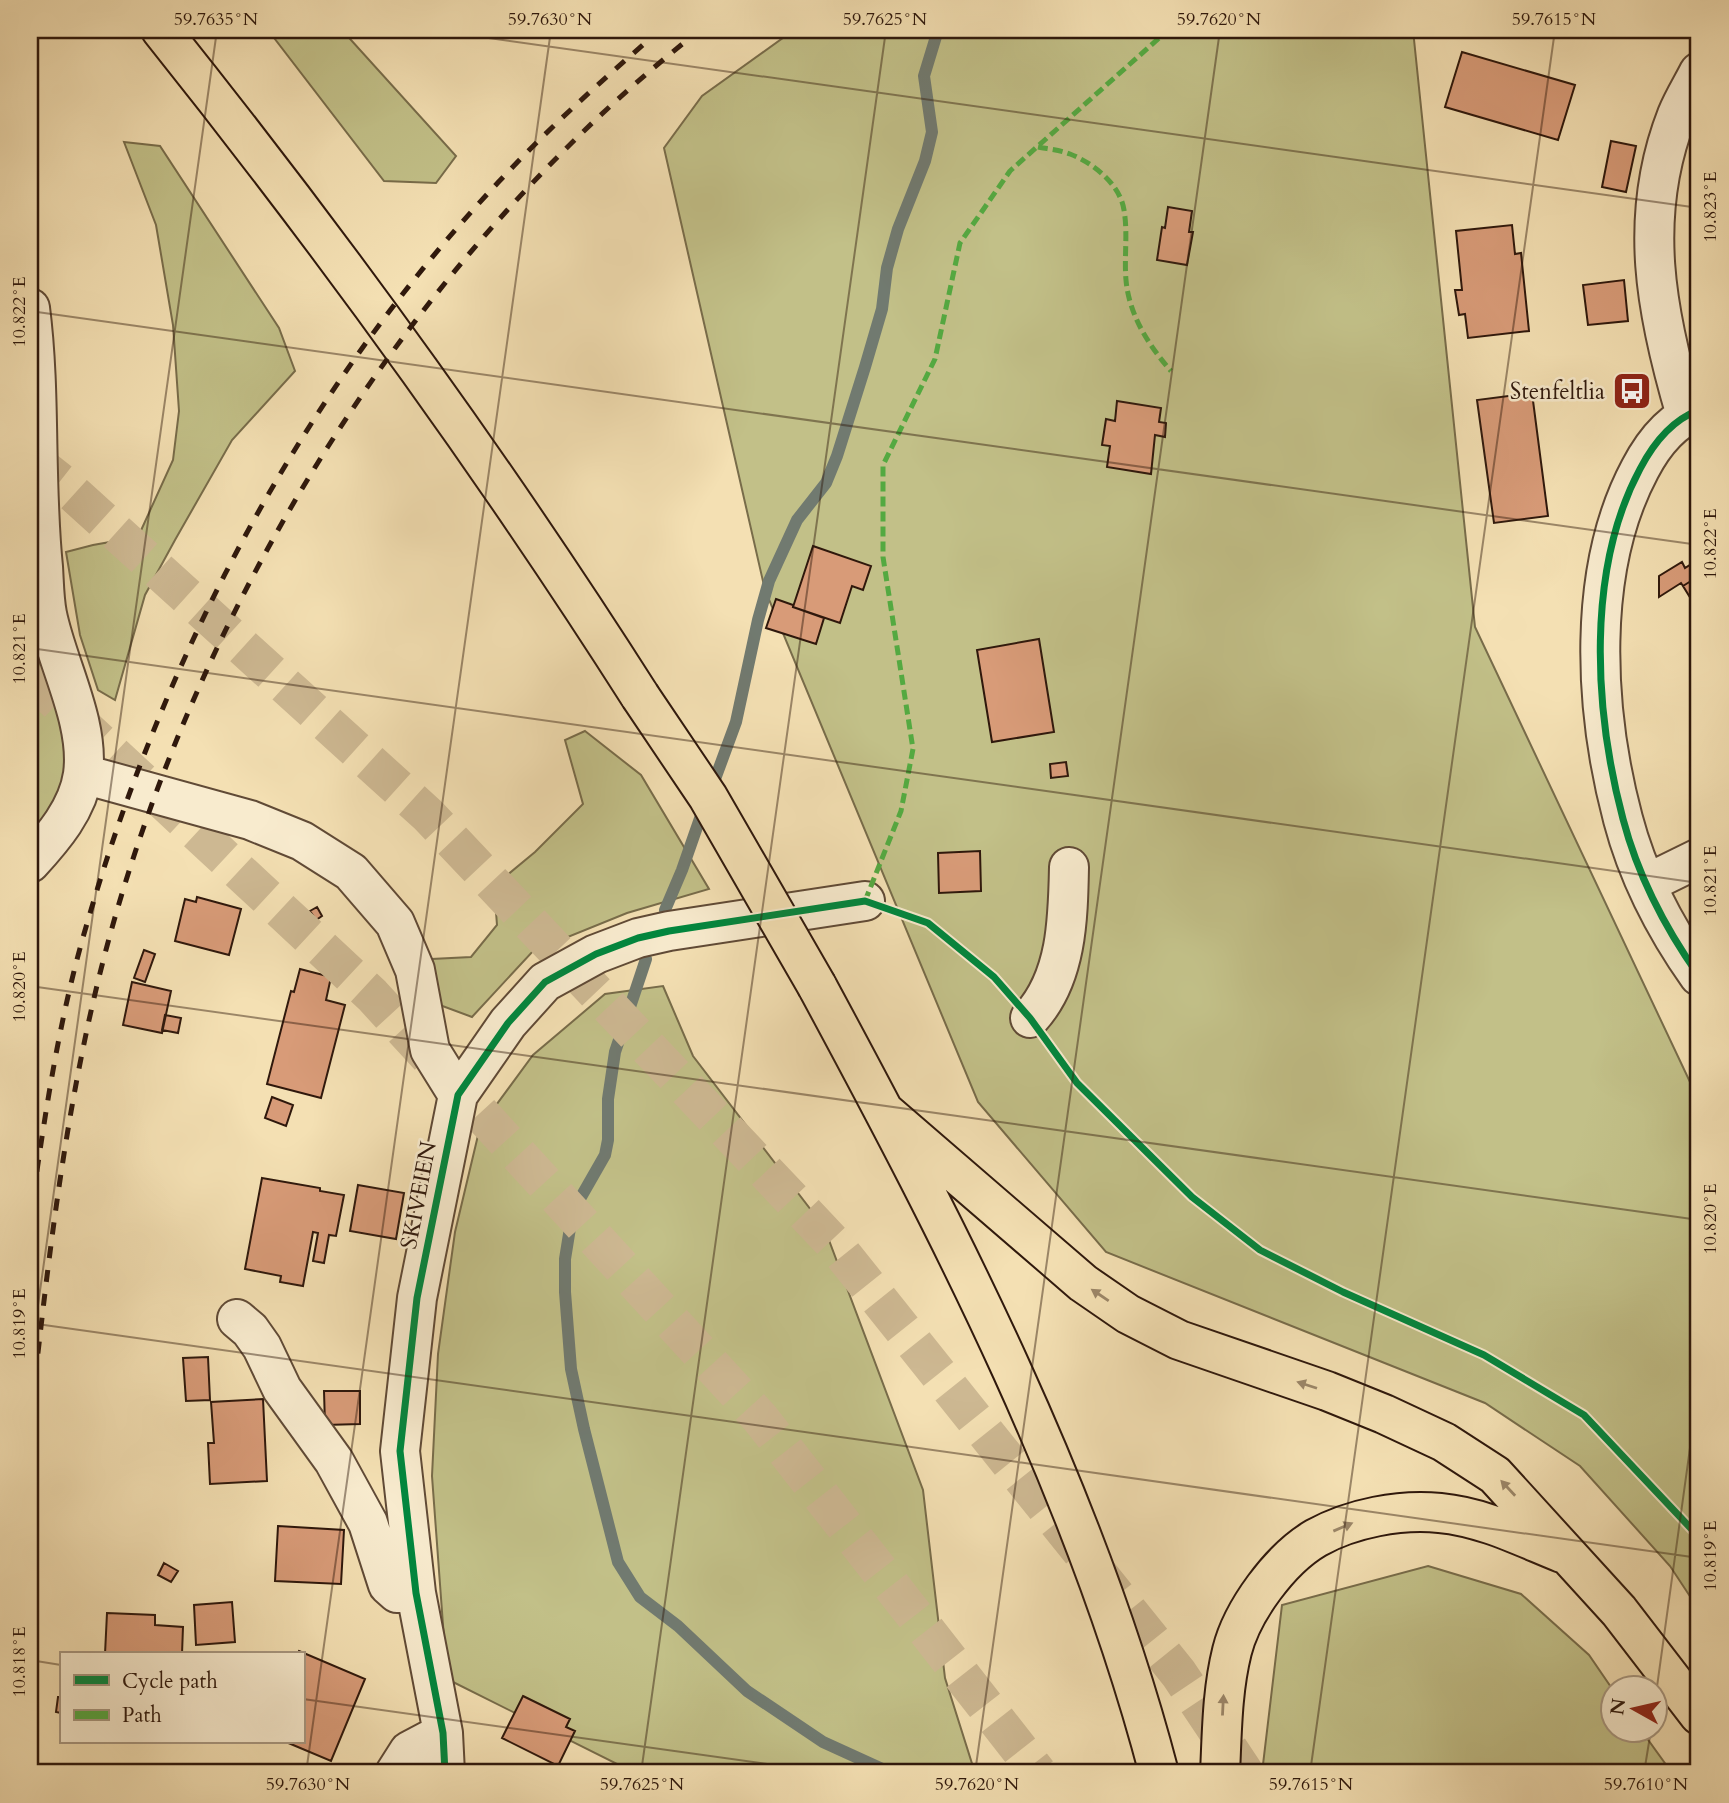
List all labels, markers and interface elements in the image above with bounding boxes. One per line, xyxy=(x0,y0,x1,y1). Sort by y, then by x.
text: 59.7635°N xyxy=(174,7,259,32)
text: 59.7630°N xyxy=(508,7,593,32)
text: 59.7625°N xyxy=(843,7,928,32)
text: 59.7620°N xyxy=(1177,7,1262,32)
text: 59.7615°N xyxy=(1512,7,1597,32)
text: 10.823°E xyxy=(1698,172,1723,243)
text: 10.822°E xyxy=(7,277,32,348)
bus stop icon: Stenfeltlia xyxy=(1611,370,1653,412)
place label: Stenfeltlia xyxy=(1510,376,1605,407)
text: 10.822°E xyxy=(1698,509,1723,580)
text: 10.821°E xyxy=(7,614,32,685)
text: 10.821°E xyxy=(1698,846,1723,917)
text: 10.820°E xyxy=(7,952,32,1023)
street label: SKIVEIEN xyxy=(393,1138,444,1252)
text: 10.820°E xyxy=(1698,1184,1723,1255)
text: 10.819°E xyxy=(7,1289,32,1360)
one-way arrow xyxy=(1090,1289,1109,1302)
one-way arrow xyxy=(1297,1379,1318,1390)
one-way arrow xyxy=(1500,1480,1516,1497)
one-way arrow xyxy=(1333,1521,1353,1533)
text: 10.819°E xyxy=(1698,1521,1723,1592)
text: 10.818°E xyxy=(7,1627,32,1698)
legend xyxy=(60,1652,304,1744)
text: Cycle path xyxy=(122,1667,218,1696)
north arrow xyxy=(1600,1674,1670,1744)
one-way arrow xyxy=(1218,1694,1229,1716)
text: N xyxy=(1604,1696,1632,1717)
text: Path xyxy=(122,1701,162,1730)
text: 59.7630°N xyxy=(266,1772,351,1797)
text: 59.7625°N xyxy=(600,1772,685,1797)
text: 59.7620°N xyxy=(935,1772,1020,1797)
text: 59.7615°N xyxy=(1269,1772,1354,1797)
text: 59.7610°N xyxy=(1604,1772,1689,1797)

